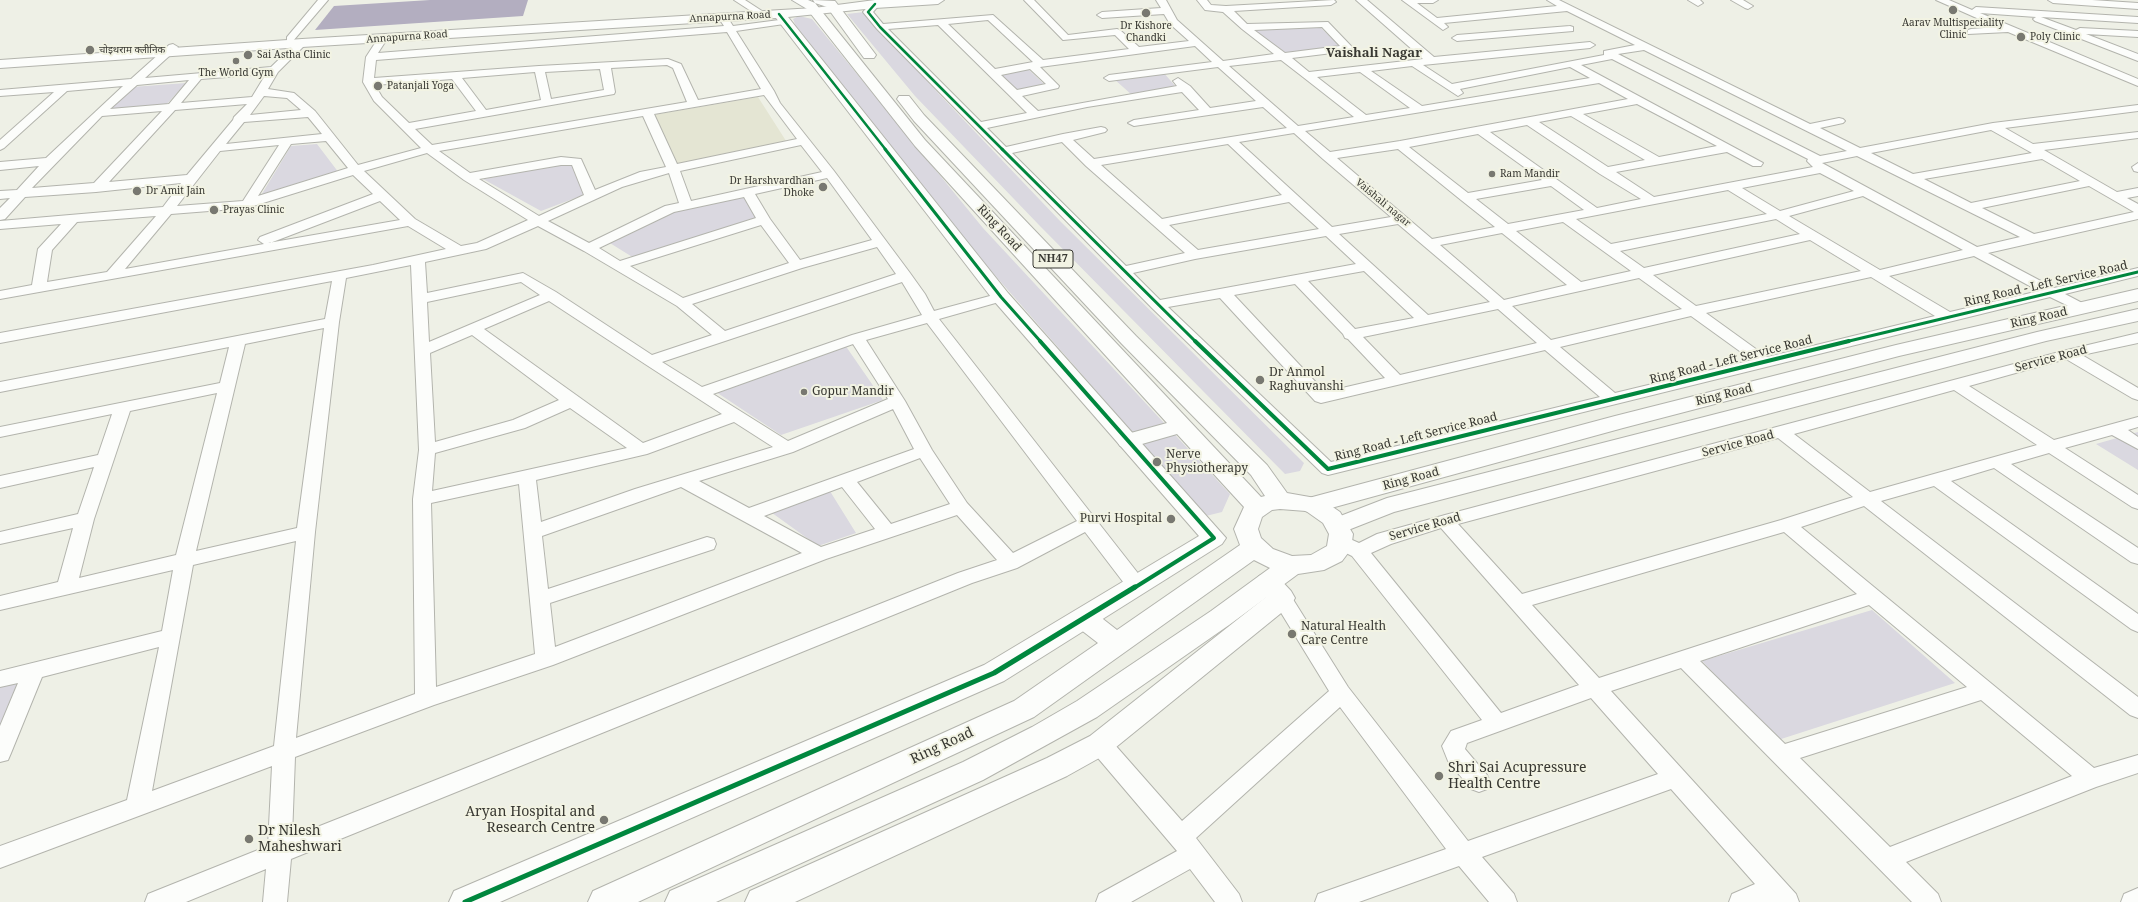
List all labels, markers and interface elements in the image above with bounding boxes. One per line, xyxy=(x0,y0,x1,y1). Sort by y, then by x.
marker: Aarav Multispeciality Clinic xyxy=(1947,4,1959,16)
marker: Dr Kishore Chandki xyxy=(1140,7,1152,19)
street label: Annapurna Road xyxy=(689,9,771,25)
place label: Aarav Multispeciality Clinic xyxy=(1902,17,2004,40)
place label: Dr Kishore Chandki xyxy=(1120,20,1172,44)
street label: Annapurna Road xyxy=(366,28,448,46)
marker: Poly Clinic xyxy=(2015,31,2027,43)
place label: Poly Clinic xyxy=(2030,31,2080,43)
marker: चोइथराम क्लीनिक xyxy=(84,44,96,56)
place label: चोइथराम क्लीनिक xyxy=(99,44,165,56)
district label: Vaishali Nagar xyxy=(1326,45,1422,61)
marker: Sai Astha Clinic xyxy=(242,49,254,61)
place label: Sai Astha Clinic xyxy=(257,49,331,61)
marker: The World Gym xyxy=(231,56,241,66)
place label: The World Gym xyxy=(199,67,273,79)
marker: Patanjali Yoga xyxy=(372,80,384,92)
place label: Patanjali Yoga xyxy=(387,80,454,92)
place label: Ram Mandir xyxy=(1500,168,1560,180)
marker: Ram Mandir xyxy=(1487,169,1497,179)
place label: Dr Harshvardhan Dhoke xyxy=(730,175,814,198)
street label: Vaishali nagar xyxy=(1353,176,1413,230)
marker: Dr Harshvardhan Dhoke xyxy=(817,181,829,193)
marker: Dr Amit Jain xyxy=(131,185,143,197)
place label: Dr Amit Jain xyxy=(146,185,205,197)
street label: Ring Road xyxy=(974,202,1024,254)
marker: Prayas Clinic xyxy=(208,204,220,216)
place label: Prayas Clinic xyxy=(223,204,284,216)
road number: NH47 xyxy=(1033,250,1073,268)
street label: Ring Road - Left Service Road xyxy=(1963,258,2129,310)
street label: Ring Road xyxy=(2009,304,2069,332)
street label: Ring Road - Left Service Road xyxy=(1648,333,1814,387)
street label: Service Road xyxy=(2014,343,2088,375)
place label: Dr Anmol Raghuvanshi xyxy=(1269,366,1344,394)
marker: Dr Anmol Raghuvanshi xyxy=(1254,374,1266,386)
street label: Ring Road xyxy=(1694,381,1754,409)
place label: Gopur Mandir xyxy=(812,385,894,399)
marker: Gopur Mandir xyxy=(799,387,809,397)
street label: Ring Road - Left Service Road xyxy=(1333,410,1499,464)
street label: Service Road xyxy=(1701,428,1775,460)
place label: Nerve Physiotherapy xyxy=(1166,448,1248,476)
marker: Nerve Physiotherapy xyxy=(1151,456,1163,468)
street label: Ring Road xyxy=(1381,465,1441,493)
street label: Service Road xyxy=(1388,510,1462,544)
place label: Purvi Hospital xyxy=(1080,512,1162,526)
marker: Purvi Hospital xyxy=(1165,513,1177,525)
place label: Natural Health Care Centre xyxy=(1301,620,1386,648)
marker: Natural Health Care Centre xyxy=(1286,628,1298,640)
street label: Ring Road xyxy=(908,724,976,768)
place label: Shri Sai Acupressure Health Centre xyxy=(1448,760,1586,792)
marker: Shri Sai Acupressure Health Centre xyxy=(1433,770,1445,782)
place label: Aryan Hospital and Research Centre xyxy=(465,804,595,836)
marker: Aryan Hospital and Research Centre xyxy=(598,814,610,826)
place label: Dr Nilesh Maheshwari xyxy=(258,823,342,856)
marker: Dr Nilesh Maheshwari xyxy=(243,833,255,845)

